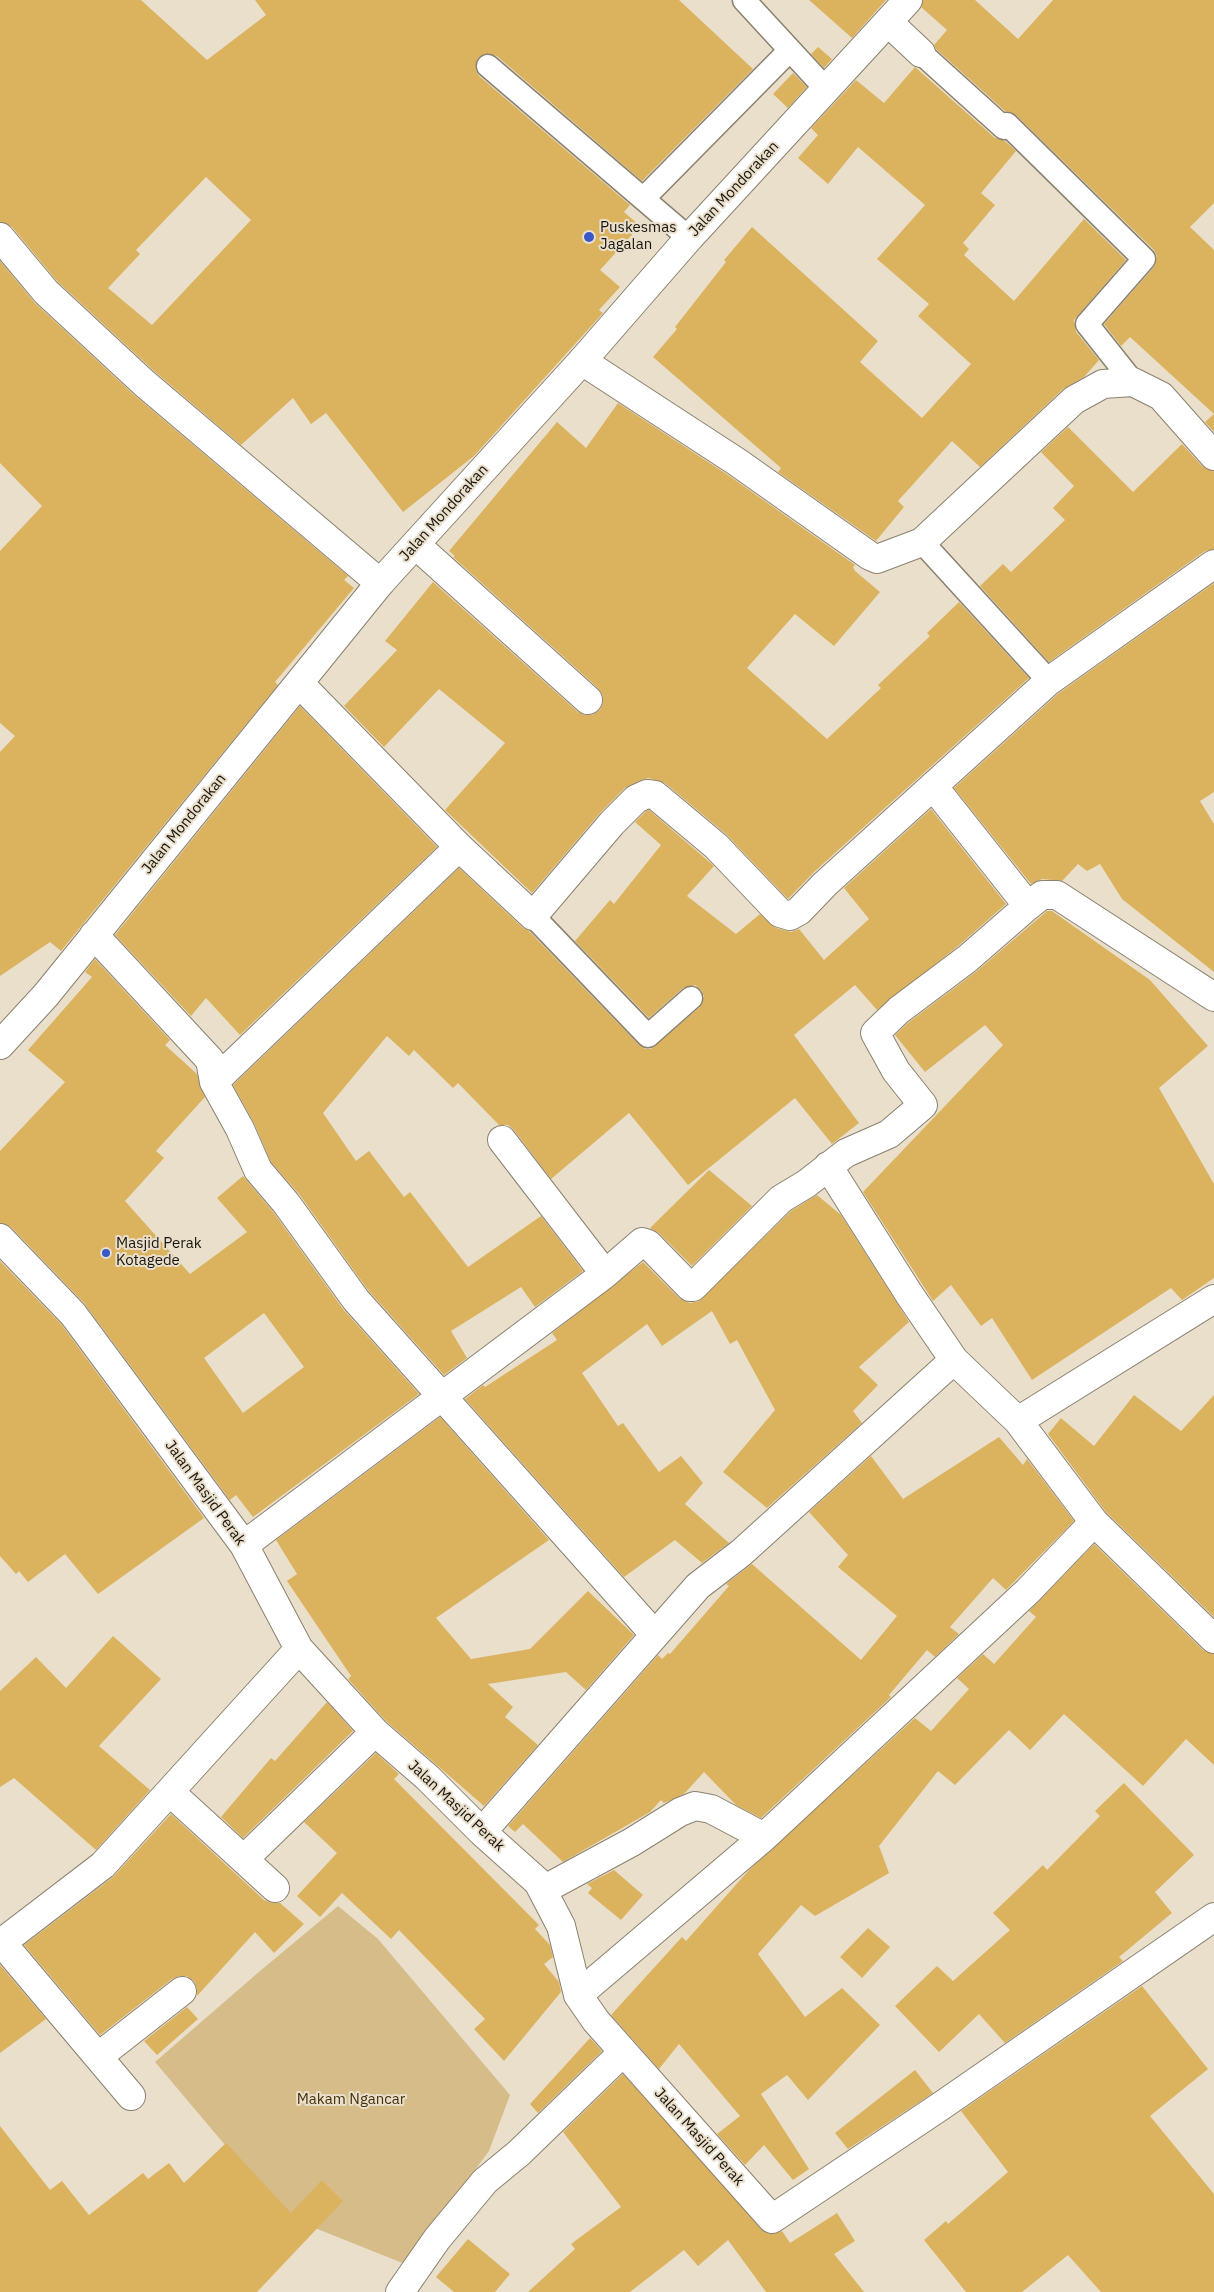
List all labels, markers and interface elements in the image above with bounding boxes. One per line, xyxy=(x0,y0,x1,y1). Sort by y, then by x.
street label: Jalan Mondorakan xyxy=(685,138,783,240)
place label: Puskesmas Jagalan xyxy=(600,219,677,254)
marker: Puskesmas Jagalan xyxy=(582,230,596,244)
street label: Jalan Mondorakan xyxy=(396,461,492,565)
street label: Jalan Mondorakan xyxy=(138,770,230,878)
place label: Masjid Perak Kotagede xyxy=(116,1235,202,1270)
marker: Masjid Perak Kotagede xyxy=(100,1247,112,1259)
street label: Jalan Masjid Perak xyxy=(161,1437,249,1549)
street label: Jalan Masjid Perak xyxy=(404,1757,508,1855)
street label: Jalan Masjid Perak xyxy=(650,2084,748,2190)
park label: Makam Ngancar xyxy=(297,2091,405,2109)

